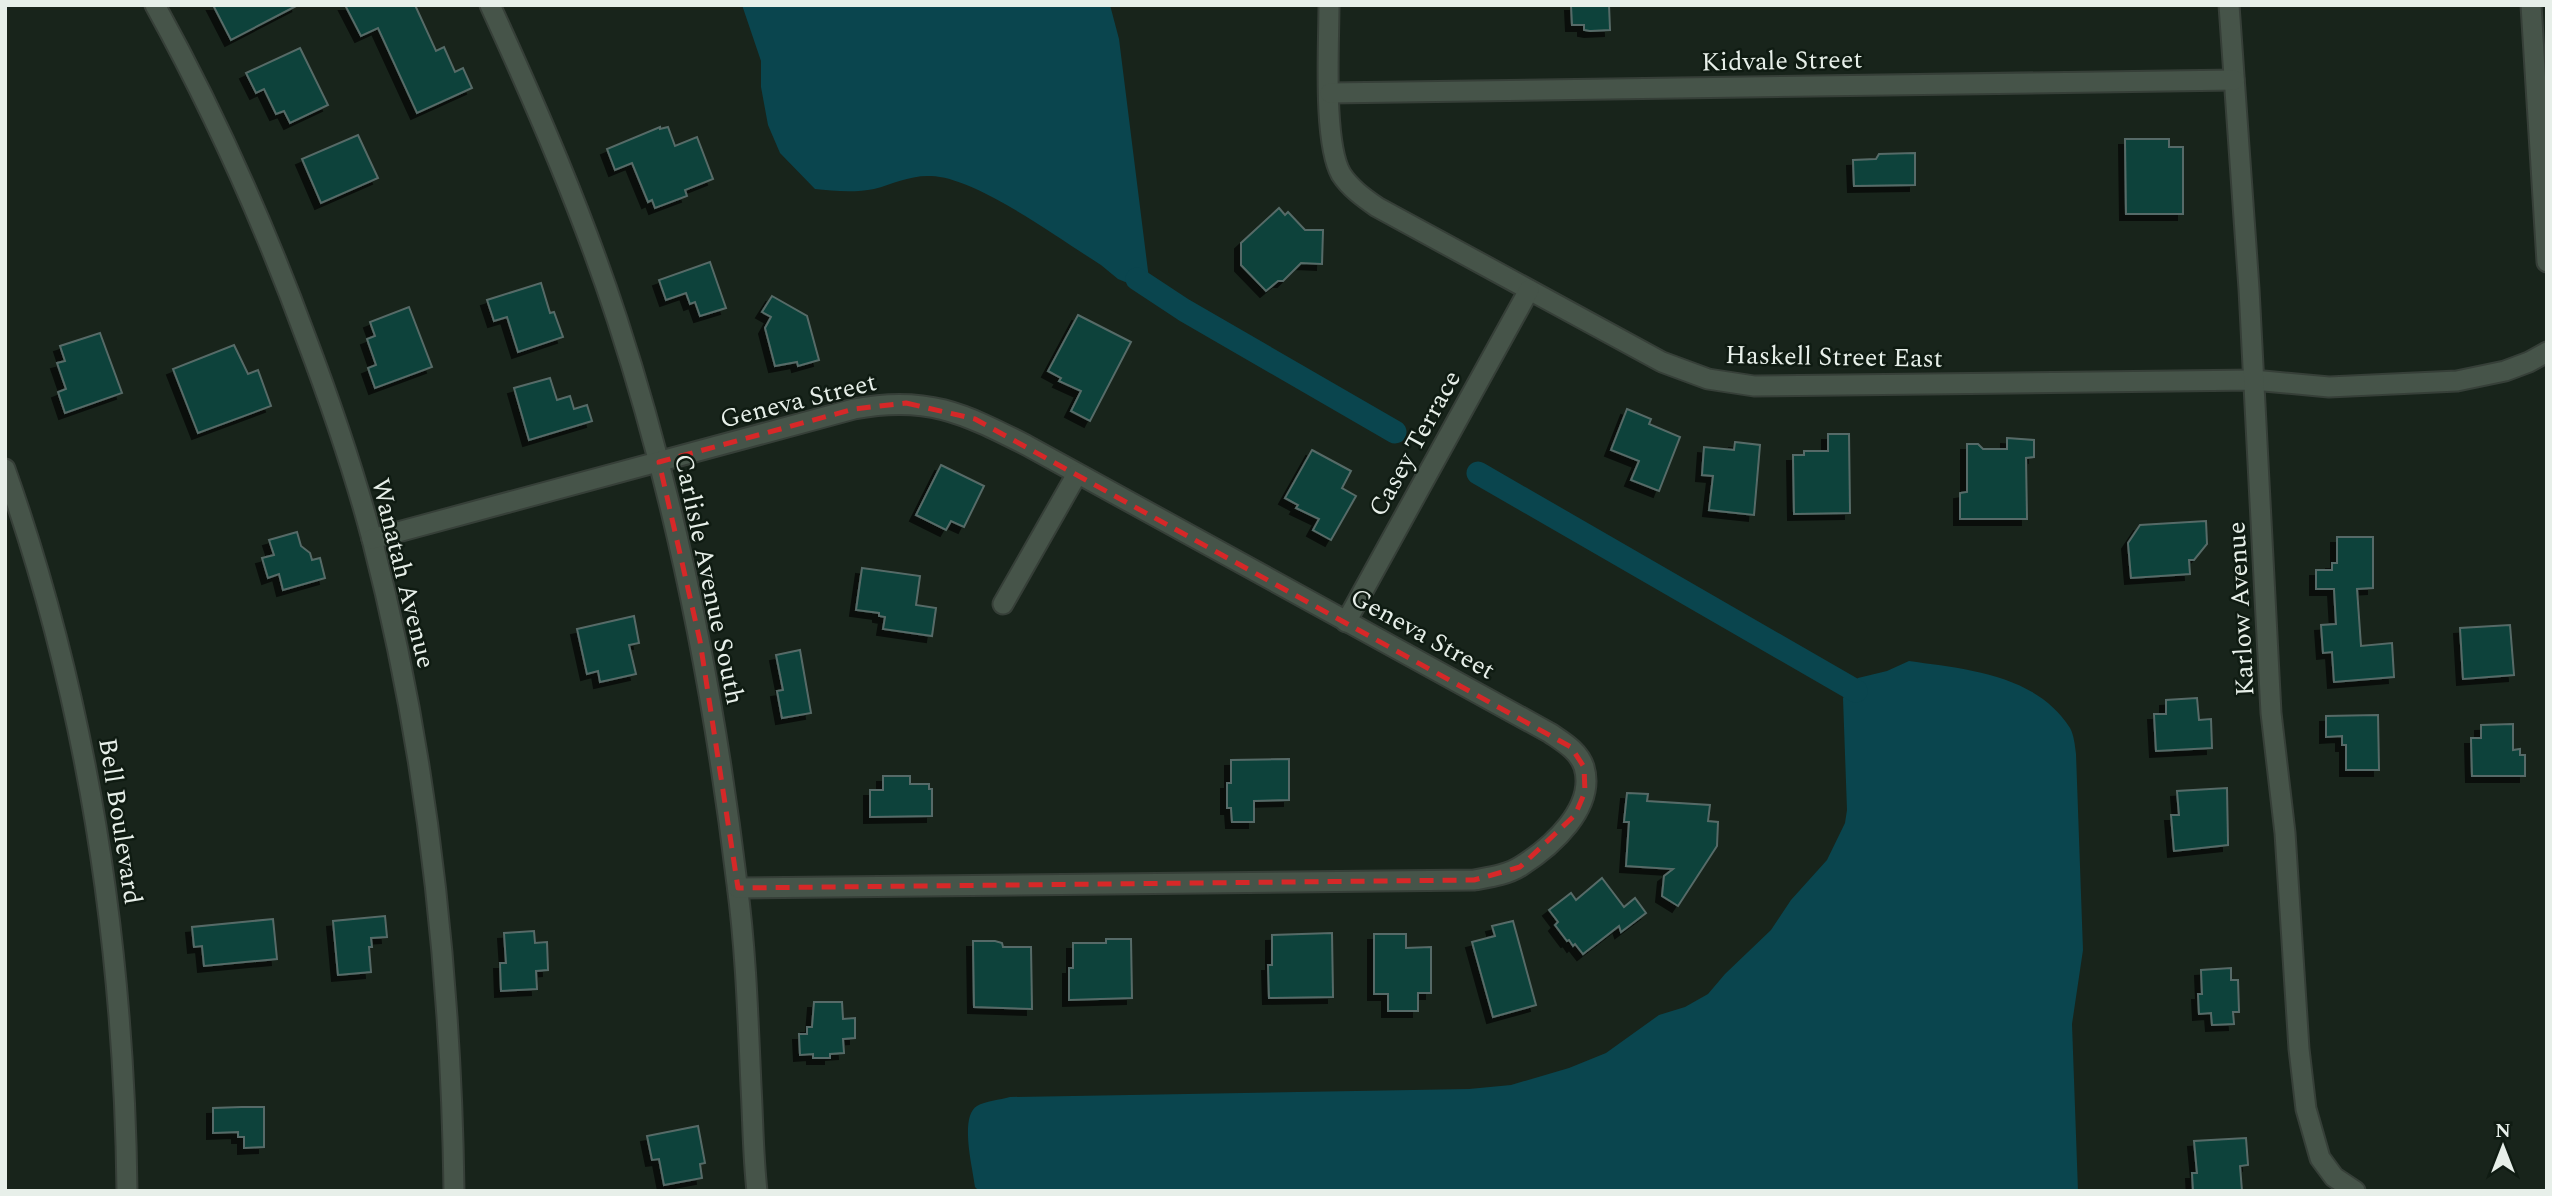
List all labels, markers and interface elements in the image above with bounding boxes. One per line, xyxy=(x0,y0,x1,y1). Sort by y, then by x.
street label: Kidvale Street xyxy=(1701,40,1863,82)
street label: Haskell Street East xyxy=(1725,335,1943,379)
street label: Geneva Street xyxy=(716,362,881,440)
street label: Casey Terrace xyxy=(1358,363,1472,524)
street label: Carlisle Avenue South xyxy=(663,450,755,708)
street label: Wanatah Avenue xyxy=(360,474,446,673)
street label: Karlow Avenue xyxy=(2216,521,2266,697)
street label: Geneva Street xyxy=(1343,578,1502,690)
street label: Bell Boulevard xyxy=(87,735,153,907)
north arrow xyxy=(2468,1112,2538,1182)
text: N xyxy=(2495,1117,2511,1146)

